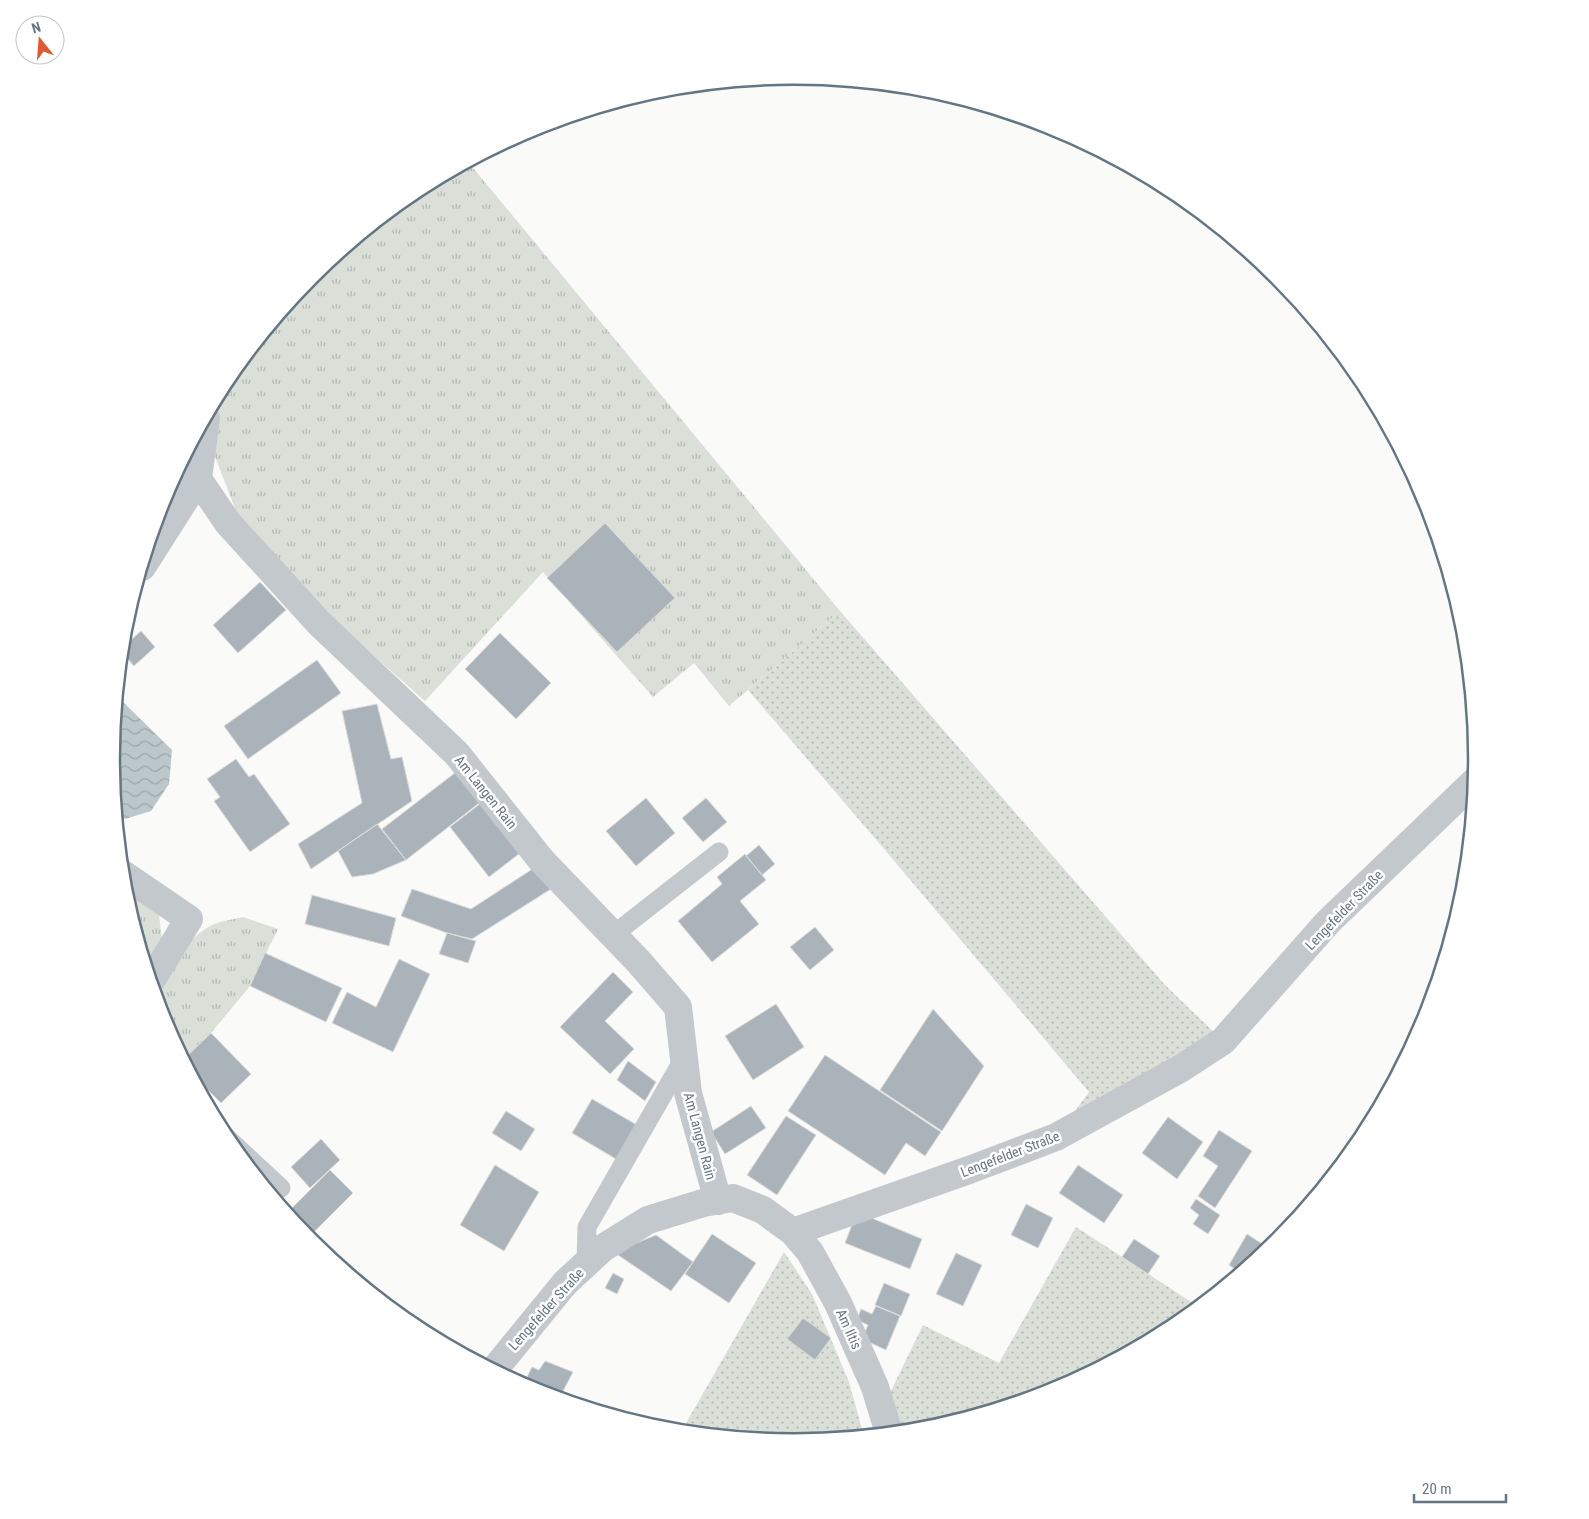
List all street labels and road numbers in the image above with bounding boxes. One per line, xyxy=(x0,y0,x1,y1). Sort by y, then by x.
street label: Am Langen Rain xyxy=(452,752,520,832)
street label: Lengefelder Straße xyxy=(1302,867,1386,953)
street label: Am Langen Rain xyxy=(681,1091,719,1181)
street label: Lengefelder Straße xyxy=(958,1128,1062,1180)
street label: Lengefelder Straße xyxy=(505,1265,587,1353)
street label: Am Iltis xyxy=(833,1306,865,1352)

